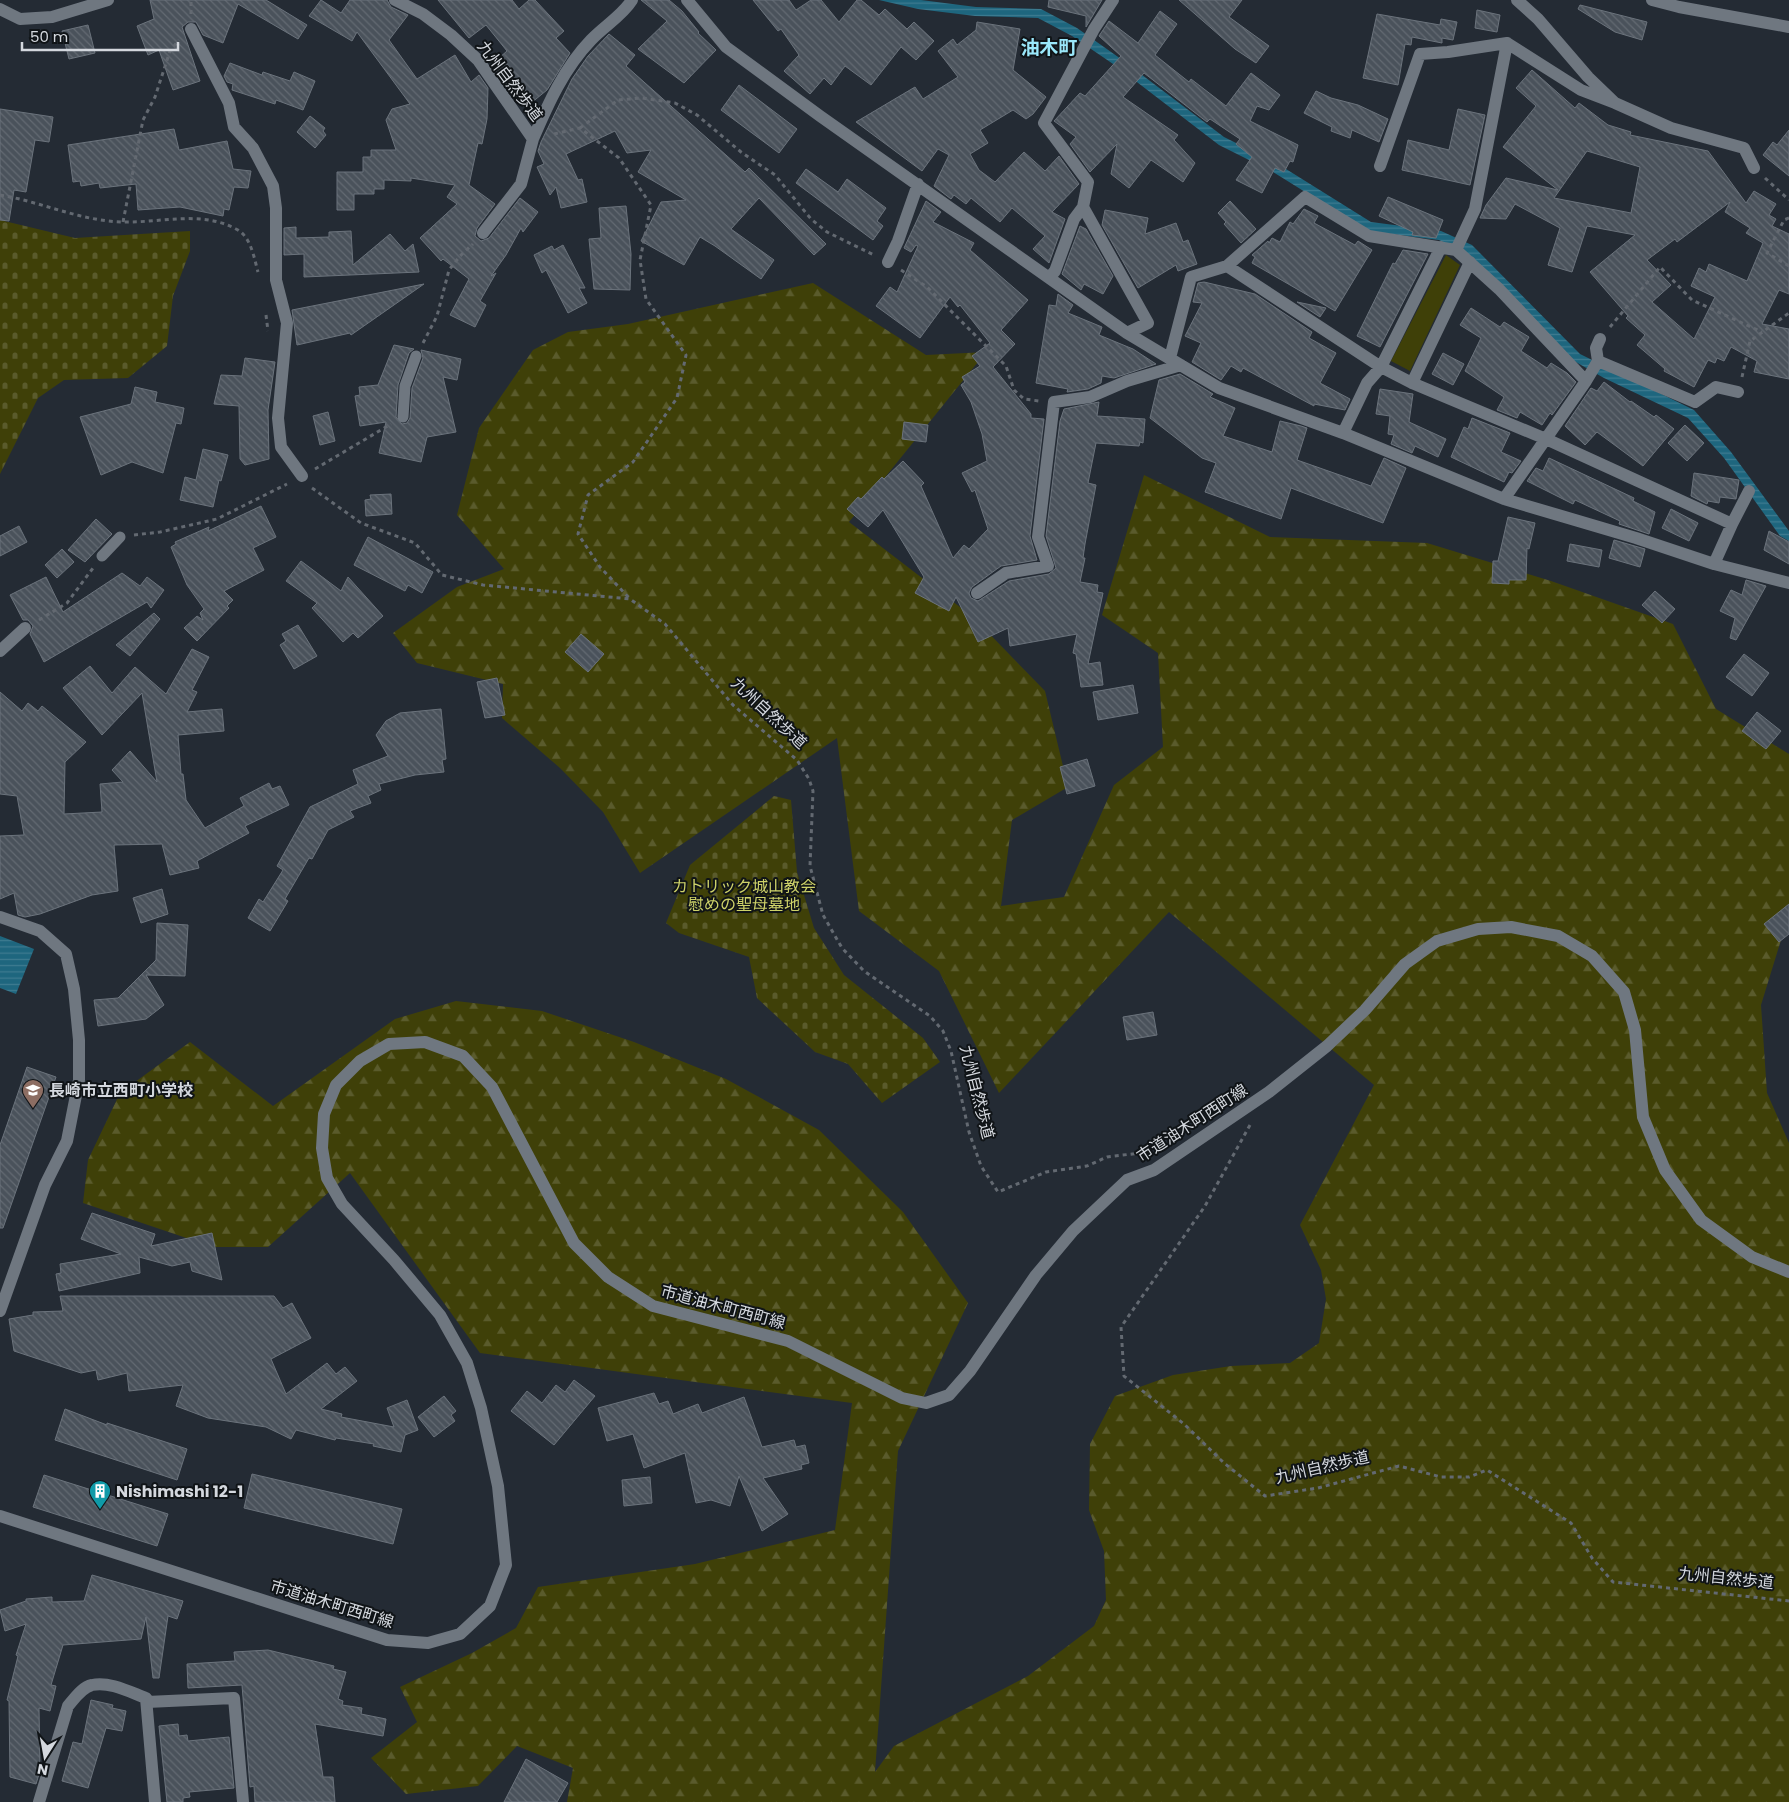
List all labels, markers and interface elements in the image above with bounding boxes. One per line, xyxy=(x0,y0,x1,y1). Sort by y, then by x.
scale bar xyxy=(22,20,179,52)
text: 50 m xyxy=(30,26,68,47)
district label: 油木町 xyxy=(1020,34,1078,61)
street label: 九州自然歩道 xyxy=(472,36,548,126)
street label: 九州自然歩道 xyxy=(726,672,812,754)
park label: カトリック城山教会 慰めの聖母墓地 xyxy=(672,875,816,916)
street label: 九州自然歩道 xyxy=(954,1043,1000,1141)
school or university icon: 長崎市立西町小学校 xyxy=(21,1078,45,1109)
street label: 市道油木町西町線 xyxy=(1132,1078,1252,1168)
place label: 長崎市立西町小学校 xyxy=(49,1079,193,1102)
street label: 市道油木町西町線 xyxy=(658,1279,788,1335)
street label: 九州自然歩道 xyxy=(1273,1445,1371,1489)
building icon: Nishimashi 12-1 xyxy=(88,1479,112,1510)
place label: Nishimashi 12-1 xyxy=(116,1480,243,1503)
street label: 九州自然歩道 xyxy=(1677,1562,1775,1594)
street label: 市道油木町西町線 xyxy=(267,1574,397,1634)
north arrow xyxy=(20,1732,70,1782)
text: N xyxy=(35,1759,50,1781)

